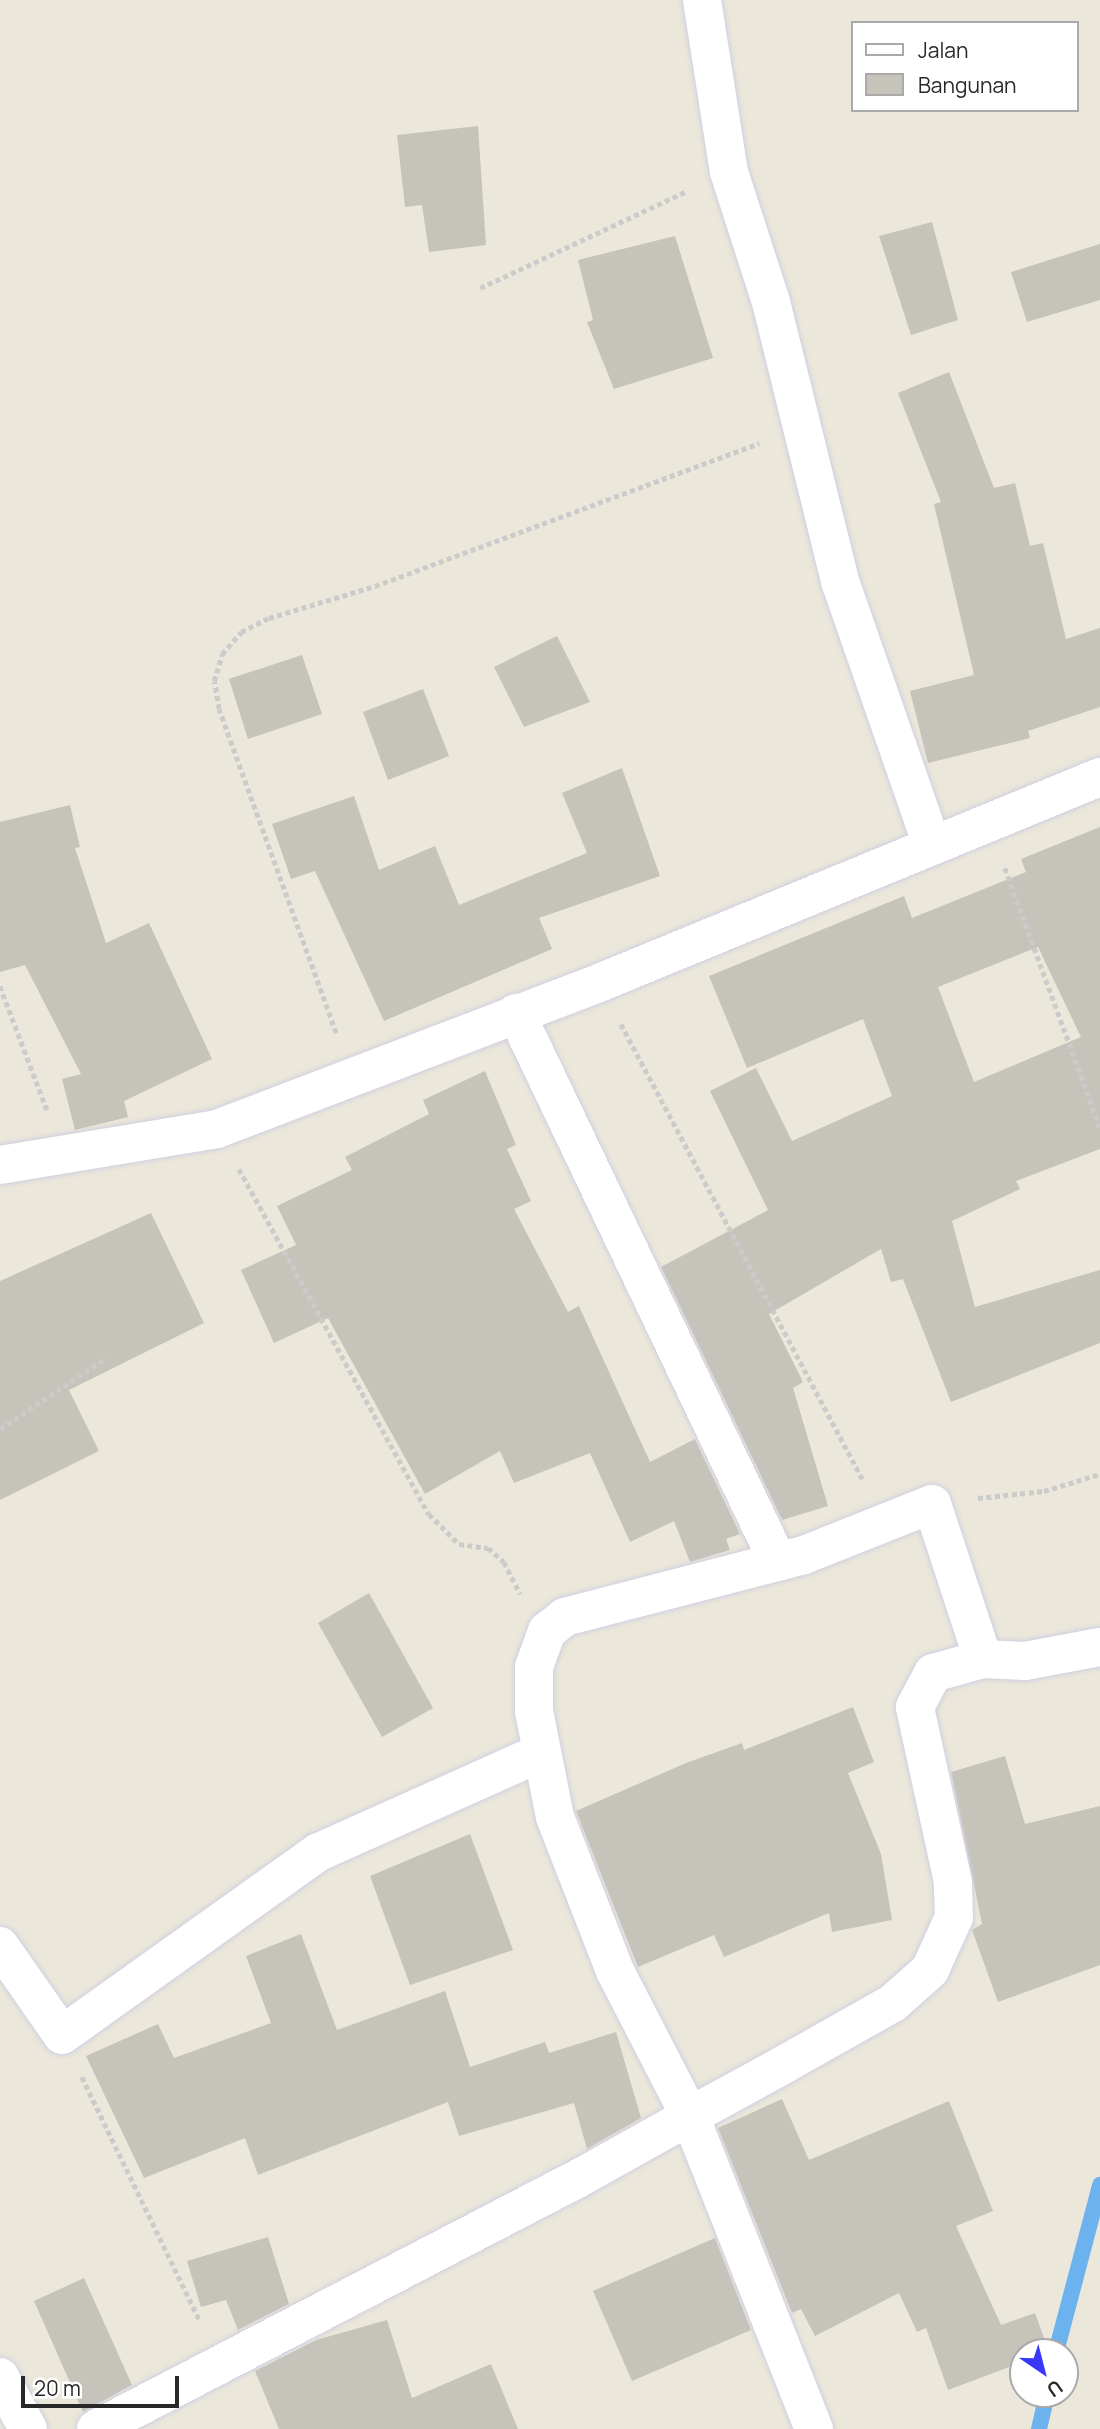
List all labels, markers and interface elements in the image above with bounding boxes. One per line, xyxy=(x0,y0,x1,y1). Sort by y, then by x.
legend xyxy=(852,21,1079,112)
text: Jalan xyxy=(918,36,968,64)
text: Bangunan xyxy=(918,71,1017,99)
north arrow xyxy=(1009,2338,1079,2408)
scale bar xyxy=(24,2362,182,2406)
text: 20 m xyxy=(34,2374,81,2402)
text: U xyxy=(1042,2374,1068,2403)

